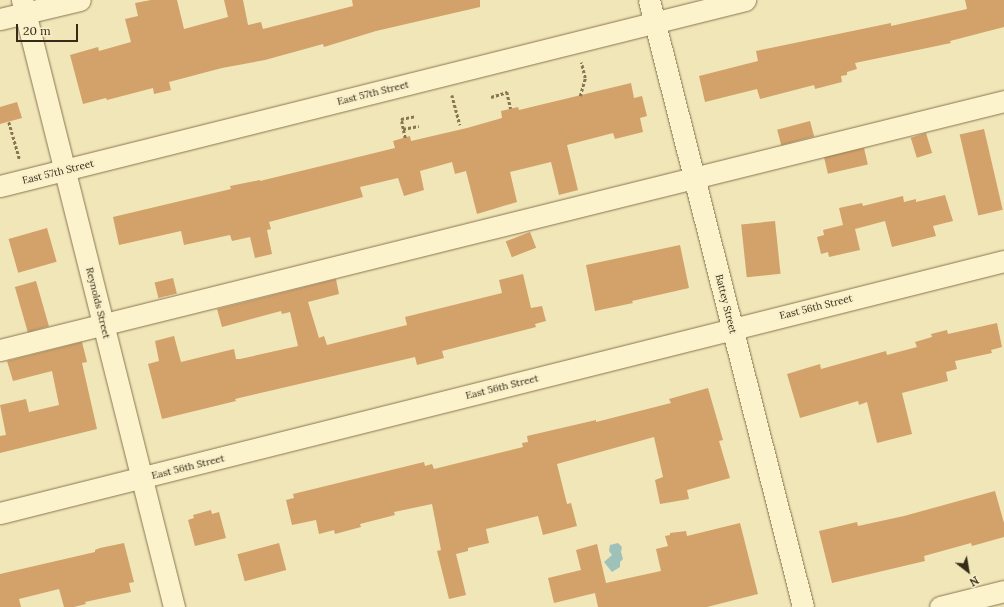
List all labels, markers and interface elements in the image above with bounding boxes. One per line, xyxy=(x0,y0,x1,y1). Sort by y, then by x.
scale bar xyxy=(18,16,80,42)
text: 20 m xyxy=(23,23,51,38)
street label: East 57th Street xyxy=(336,78,410,108)
street label: East 57th Street xyxy=(21,157,95,187)
street label: Reynolds Street xyxy=(83,266,113,340)
street label: Battey Street xyxy=(713,273,739,335)
street label: East 56th Street xyxy=(778,292,854,322)
street label: East 56th Street xyxy=(464,372,540,402)
street label: East 56th Street xyxy=(150,452,226,482)
north arrow xyxy=(948,551,988,591)
text: N xyxy=(967,573,981,589)

